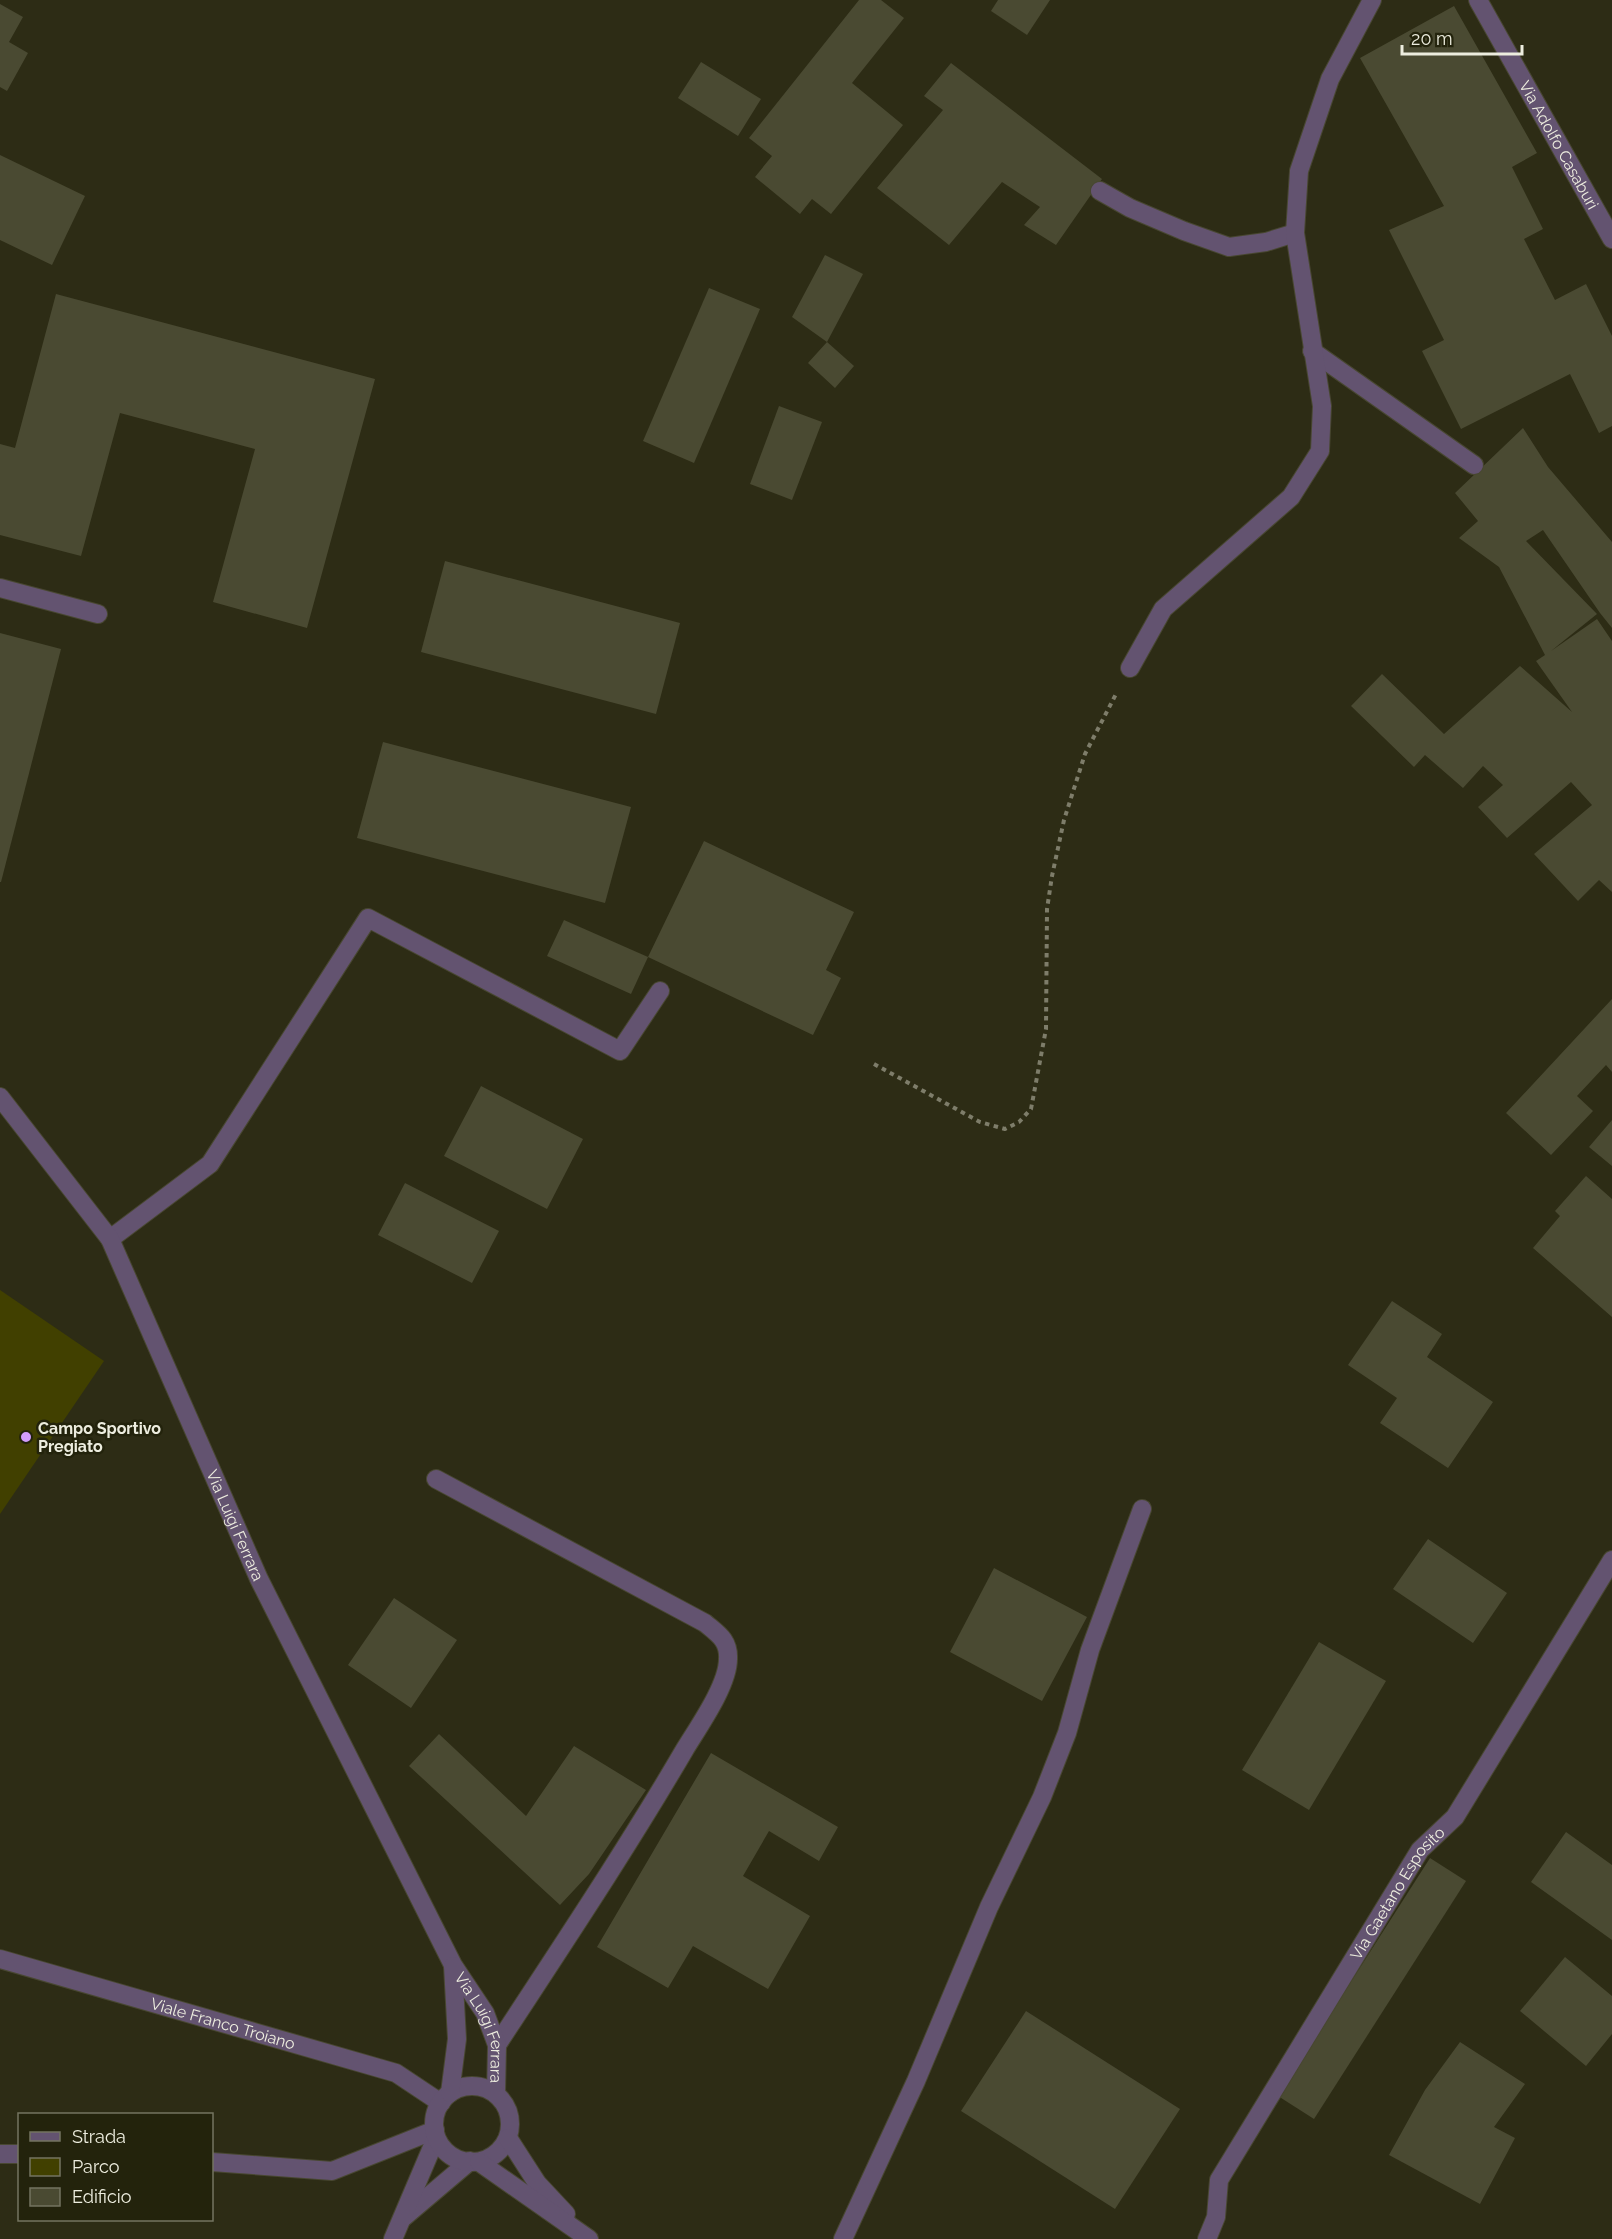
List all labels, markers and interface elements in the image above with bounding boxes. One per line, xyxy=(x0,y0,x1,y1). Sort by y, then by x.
scale bar xyxy=(1402,18,1522,56)
text: 20 m xyxy=(1411,28,1453,49)
street label: Via Adolfo Casaburi xyxy=(1516,77,1603,212)
place label: Campo Sportivo Pregiato xyxy=(38,1419,161,1456)
marker: Campo Sportivo Pregiato xyxy=(19,1430,33,1444)
street label: Via Luigi Ferrara xyxy=(203,1467,268,1584)
street label: Via Gaetano Esposito xyxy=(1346,1822,1448,1963)
street label: Via Luigi Ferrara xyxy=(451,1968,507,2083)
street label: Viale Franco Troiano xyxy=(148,1993,297,2053)
legend xyxy=(18,2113,213,2221)
text: Strada xyxy=(72,2126,126,2147)
text: Parco xyxy=(72,2156,120,2177)
text: Edificio xyxy=(72,2186,132,2207)

